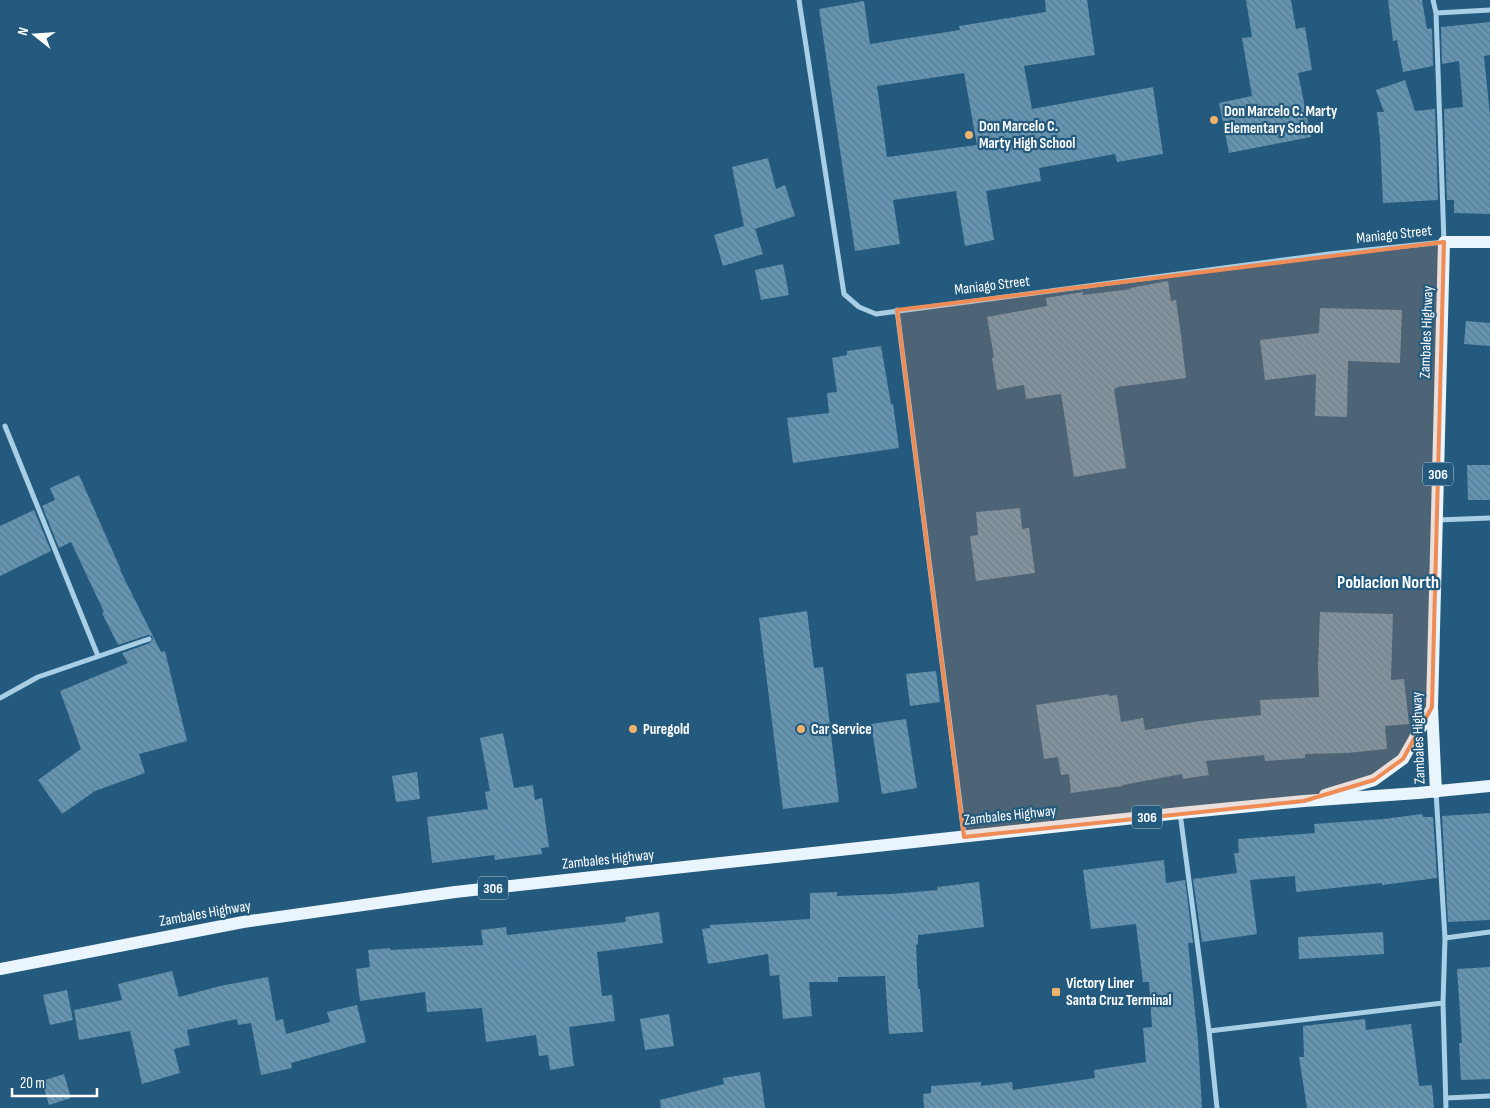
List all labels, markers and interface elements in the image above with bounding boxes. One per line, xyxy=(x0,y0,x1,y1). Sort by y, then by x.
north arrow xyxy=(10,10,60,60)
text: N xyxy=(14,25,32,37)
place label: Don Marcelo C. Marty Elementary School xyxy=(1224,102,1338,138)
marker: Don Marcelo C. Marty Elementary School xyxy=(1208,114,1220,126)
place label: Don Marcelo C. Marty High School xyxy=(979,117,1075,153)
marker: Don Marcelo C. Marty High School xyxy=(963,129,975,141)
street label: Maniago Street xyxy=(1355,221,1433,248)
street label: Maniago Street xyxy=(953,271,1031,300)
street label: Zambales Highway xyxy=(1415,285,1438,379)
road number: 306 xyxy=(1423,462,1453,486)
district label: Poblacion North xyxy=(1337,572,1439,593)
street label: Zambales Highway xyxy=(1407,691,1430,785)
place label: Puregold xyxy=(643,720,690,739)
place label: Car Service xyxy=(811,720,872,739)
marker: Puregold xyxy=(627,723,639,735)
marker: Car Service xyxy=(795,723,807,735)
street label: Zambales Highway xyxy=(963,801,1057,830)
road number: 306 xyxy=(1132,806,1162,829)
street label: Zambales Highway xyxy=(561,845,655,874)
road number: 306 xyxy=(478,876,508,900)
street label: Zambales Highway xyxy=(158,896,252,931)
place label: Victory Liner Santa Cruz Terminal xyxy=(1066,974,1172,1010)
marker: Victory Liner Santa Cruz Terminal xyxy=(1050,986,1062,998)
scale bar xyxy=(12,1066,98,1098)
text: 20 m xyxy=(20,1074,45,1093)

